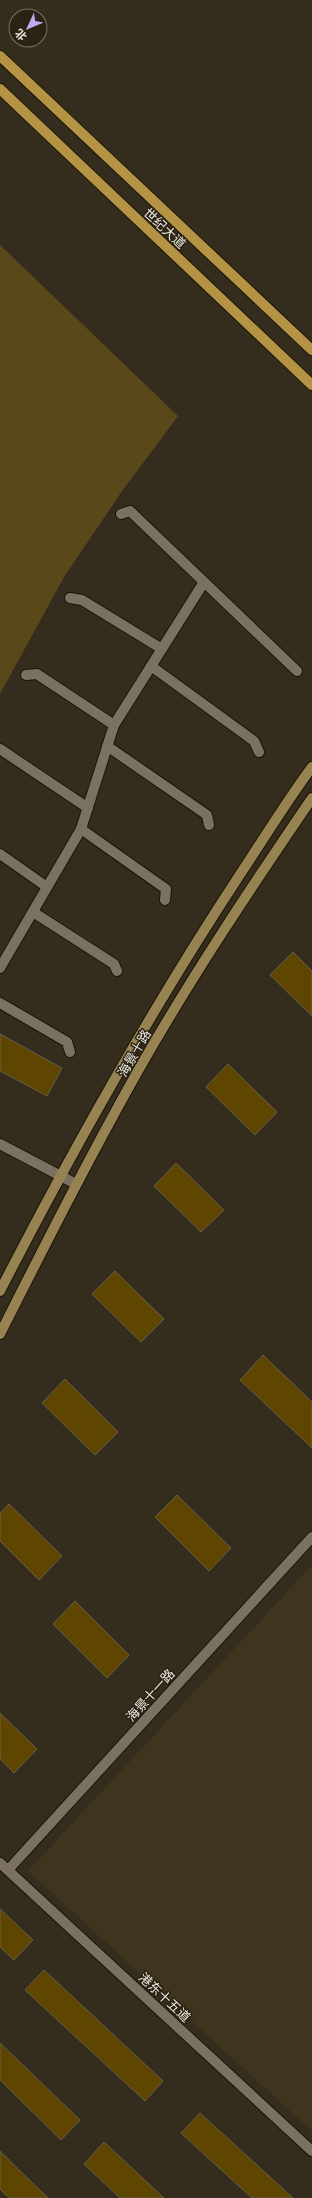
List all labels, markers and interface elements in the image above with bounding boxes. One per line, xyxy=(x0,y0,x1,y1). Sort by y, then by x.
north arrow xyxy=(8,8,48,48)
text: 北 xyxy=(13,26,30,43)
street label: 世纪大道 xyxy=(141,205,189,252)
street label: 海景十路 xyxy=(115,1027,154,1080)
street label: 海景十一路 xyxy=(123,1666,178,1725)
street label: 港东十五道 xyxy=(136,1970,194,2025)

